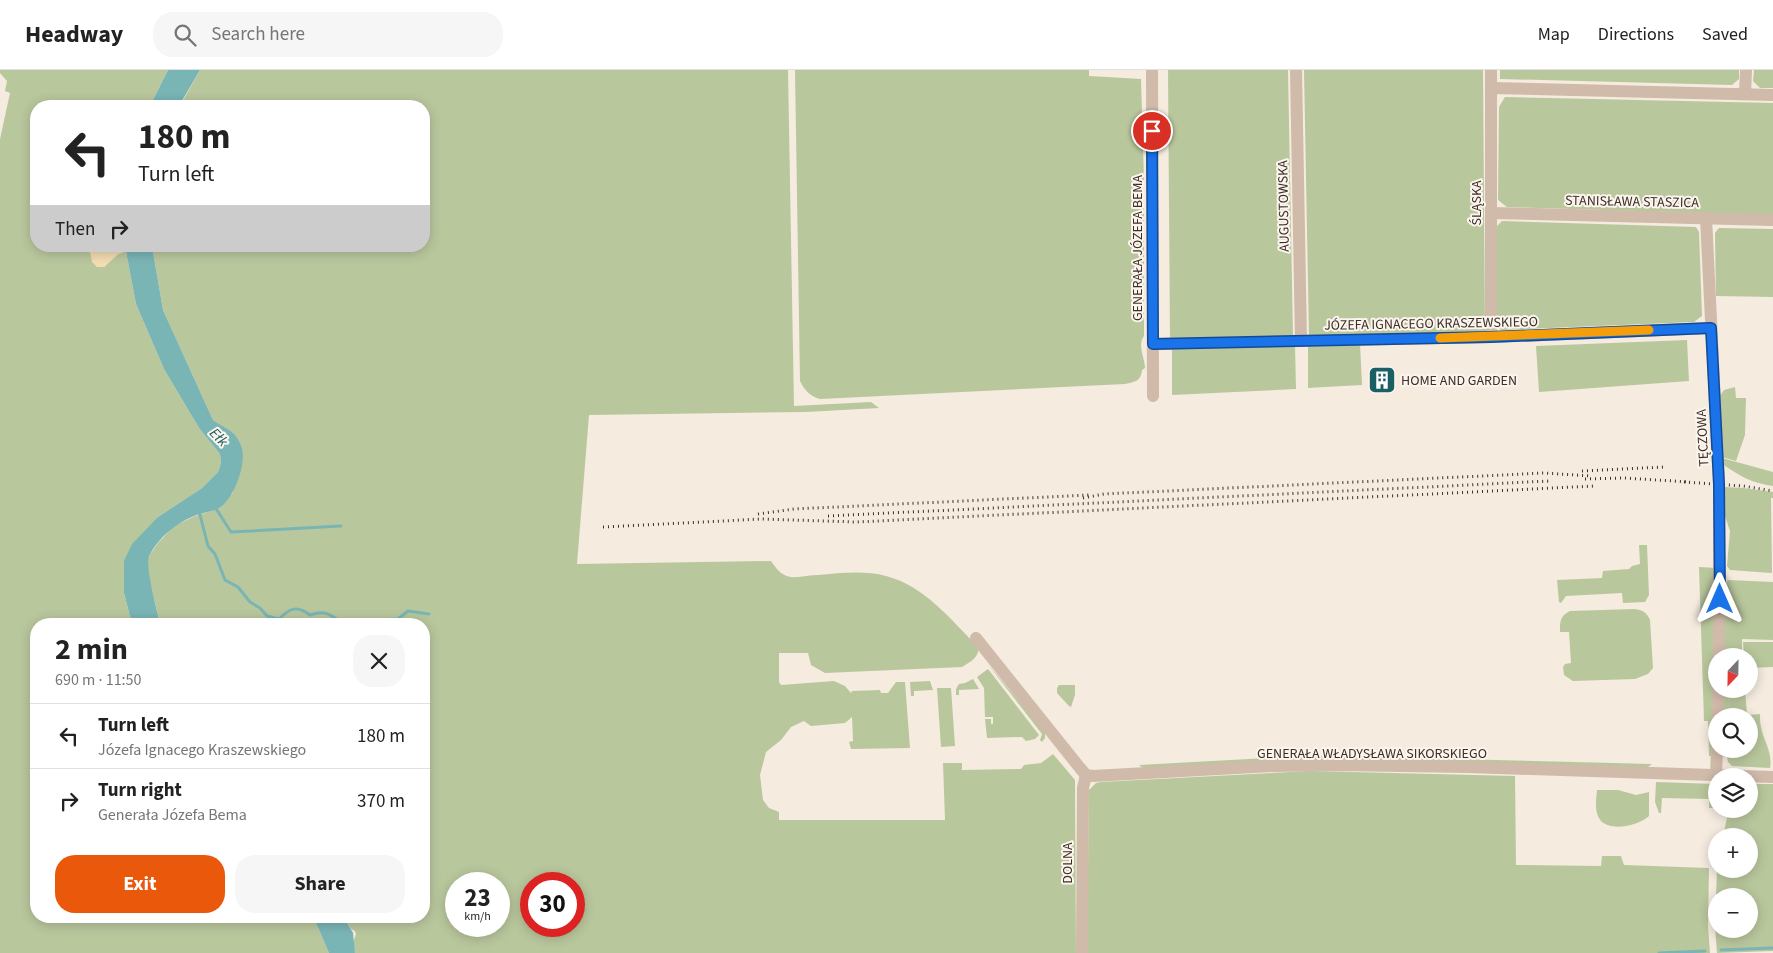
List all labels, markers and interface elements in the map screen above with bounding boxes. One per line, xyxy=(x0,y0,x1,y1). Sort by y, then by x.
search box xyxy=(153,12,503,57)
text: Headway xyxy=(25,17,123,52)
icon: search xyxy=(171,21,199,49)
text: Search here xyxy=(211,21,305,48)
text: Map xyxy=(1538,22,1570,47)
text: Directions xyxy=(1598,22,1674,47)
text: Saved xyxy=(1702,22,1748,47)
pin xyxy=(1131,110,1173,152)
text: 180 m xyxy=(138,112,230,162)
icon: arrive xyxy=(1138,117,1166,145)
icon: left xyxy=(55,120,120,185)
text: Turn left xyxy=(138,158,214,190)
street label: AUGUSTOWSKA xyxy=(1273,160,1295,252)
street label: GENERAŁA JÓZEFA BEMA xyxy=(1128,175,1148,321)
street label: ŚLĄSKA xyxy=(1467,180,1487,225)
street label: STANISŁAWA STASZICA xyxy=(1565,191,1700,213)
icon: right xyxy=(105,215,133,243)
text: Then xyxy=(55,216,95,243)
street label: JÓZEFA IGNACEGO KRASZEWSKIEGO xyxy=(1324,312,1538,336)
building icon: HOME AND GARDEN xyxy=(1367,365,1397,395)
place label: HOME AND GARDEN xyxy=(1401,371,1517,391)
street label: TĘCZOWA xyxy=(1691,408,1714,467)
water label: Ełk xyxy=(204,423,233,452)
position arrow xyxy=(1693,572,1745,624)
text: 2 min xyxy=(55,628,128,671)
button: close xyxy=(353,635,405,687)
north arrow xyxy=(1708,648,1758,698)
map controls xyxy=(1708,648,1758,938)
text: 690 m · 11:50 xyxy=(55,669,142,691)
button: search xyxy=(1708,708,1758,758)
text: Turn left xyxy=(98,712,169,739)
icon: left xyxy=(55,722,83,750)
text: 180 m xyxy=(357,723,405,750)
text: Józefa Ignacego Kraszewskiego xyxy=(98,739,306,761)
street label: GENERAŁA WŁADYSŁAWA SIKORSKIEGO xyxy=(1257,744,1487,764)
button: layers xyxy=(1708,768,1758,818)
text: Turn right xyxy=(98,777,182,804)
icon: right xyxy=(55,787,83,815)
text: 370 m xyxy=(357,788,405,815)
text: Generała Józefa Bema xyxy=(98,804,247,826)
button: + xyxy=(1708,828,1758,878)
street label: DOLNA xyxy=(1058,842,1078,884)
button: Exit xyxy=(55,855,225,913)
button: Share xyxy=(235,855,405,913)
speed limit sign: 30 xyxy=(520,872,585,937)
text: 23 xyxy=(464,880,491,916)
button: − xyxy=(1708,888,1758,938)
text: km/h xyxy=(464,908,491,925)

